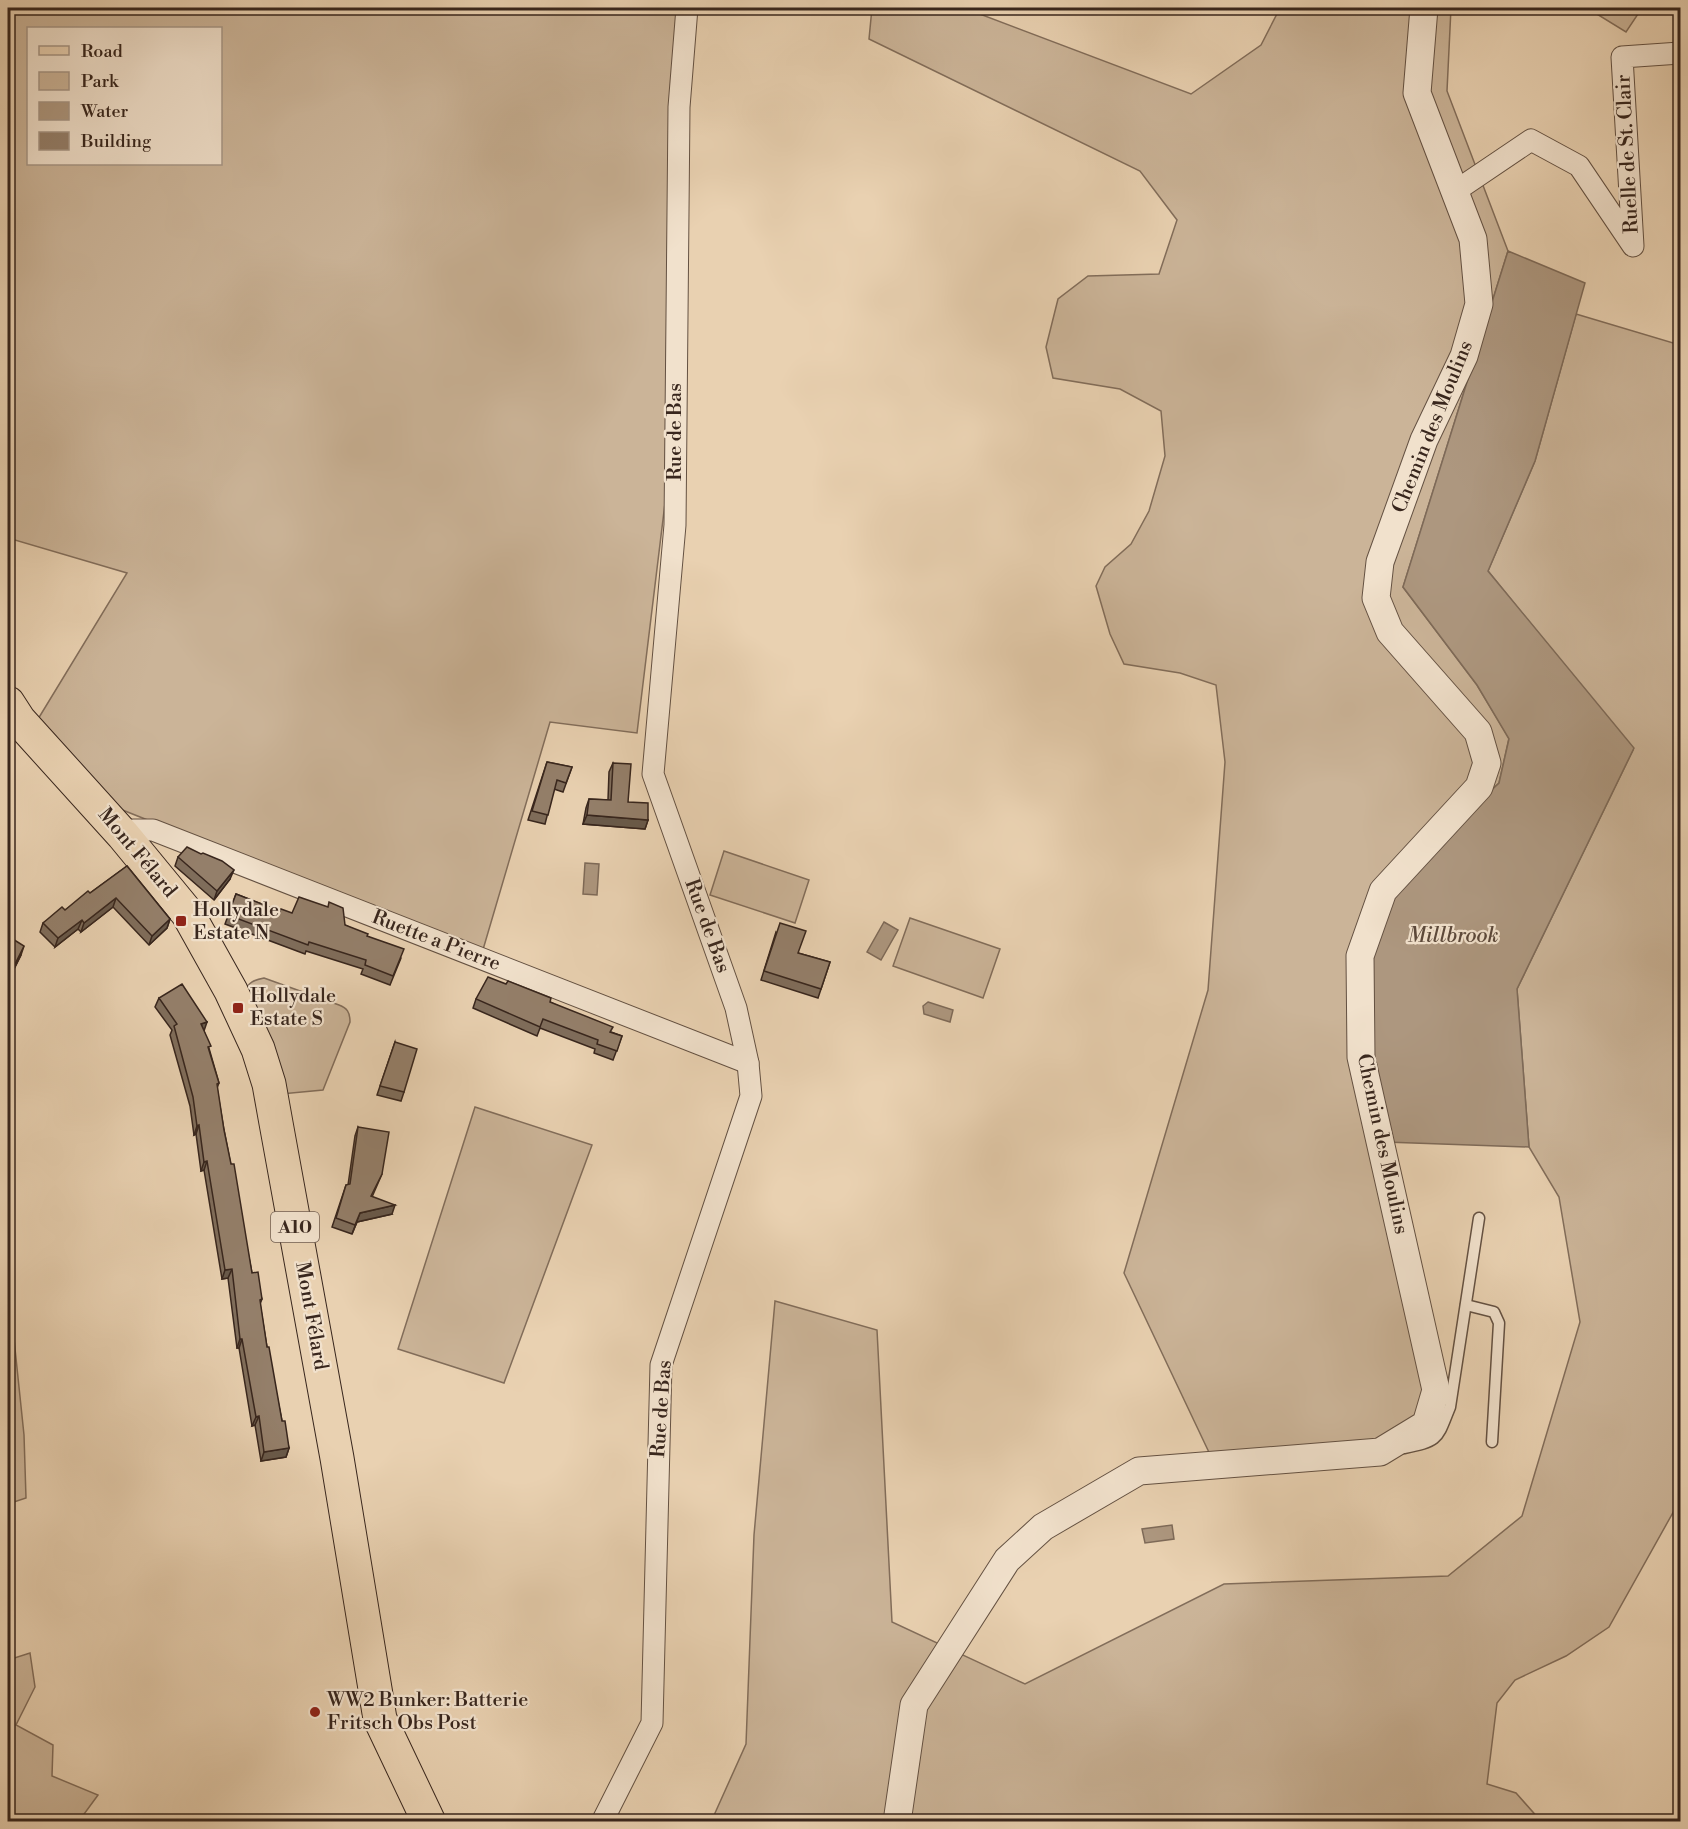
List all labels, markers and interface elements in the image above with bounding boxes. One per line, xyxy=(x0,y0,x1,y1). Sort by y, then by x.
legend xyxy=(27,27,222,165)
text: Road xyxy=(81,40,124,63)
text: Park xyxy=(81,70,120,93)
street label: Ruelle de St. Clair xyxy=(1611,74,1645,234)
text: Water xyxy=(80,100,129,123)
text: Building xyxy=(80,130,152,153)
street label: Chemin des Moulins xyxy=(1387,337,1479,517)
street label: Rue de Bas xyxy=(663,383,688,481)
street label: Mont Félard xyxy=(92,803,182,904)
street label: Rue de Bas xyxy=(679,876,735,976)
place label: Hollydale Estate N xyxy=(193,898,279,946)
street label: Ruette a Pierre xyxy=(368,905,504,977)
marker: Hollydale Estate N xyxy=(174,914,188,928)
water label: Millbrook xyxy=(1408,923,1498,949)
place label: Hollydale Estate S xyxy=(250,984,336,1032)
marker: Hollydale Estate S xyxy=(231,1001,245,1015)
street label: Chemin des Moulins xyxy=(1351,1052,1413,1236)
road number: A10 xyxy=(271,1212,319,1242)
street label: Mont Félard xyxy=(289,1260,333,1373)
street label: Rue de Bas xyxy=(646,1359,678,1459)
place label: WW2 Bunker: Batterie Fritsch Obs Post xyxy=(326,1688,528,1736)
marker: WW2 Bunker: Batterie Fritsch Obs Post xyxy=(308,1705,322,1719)

